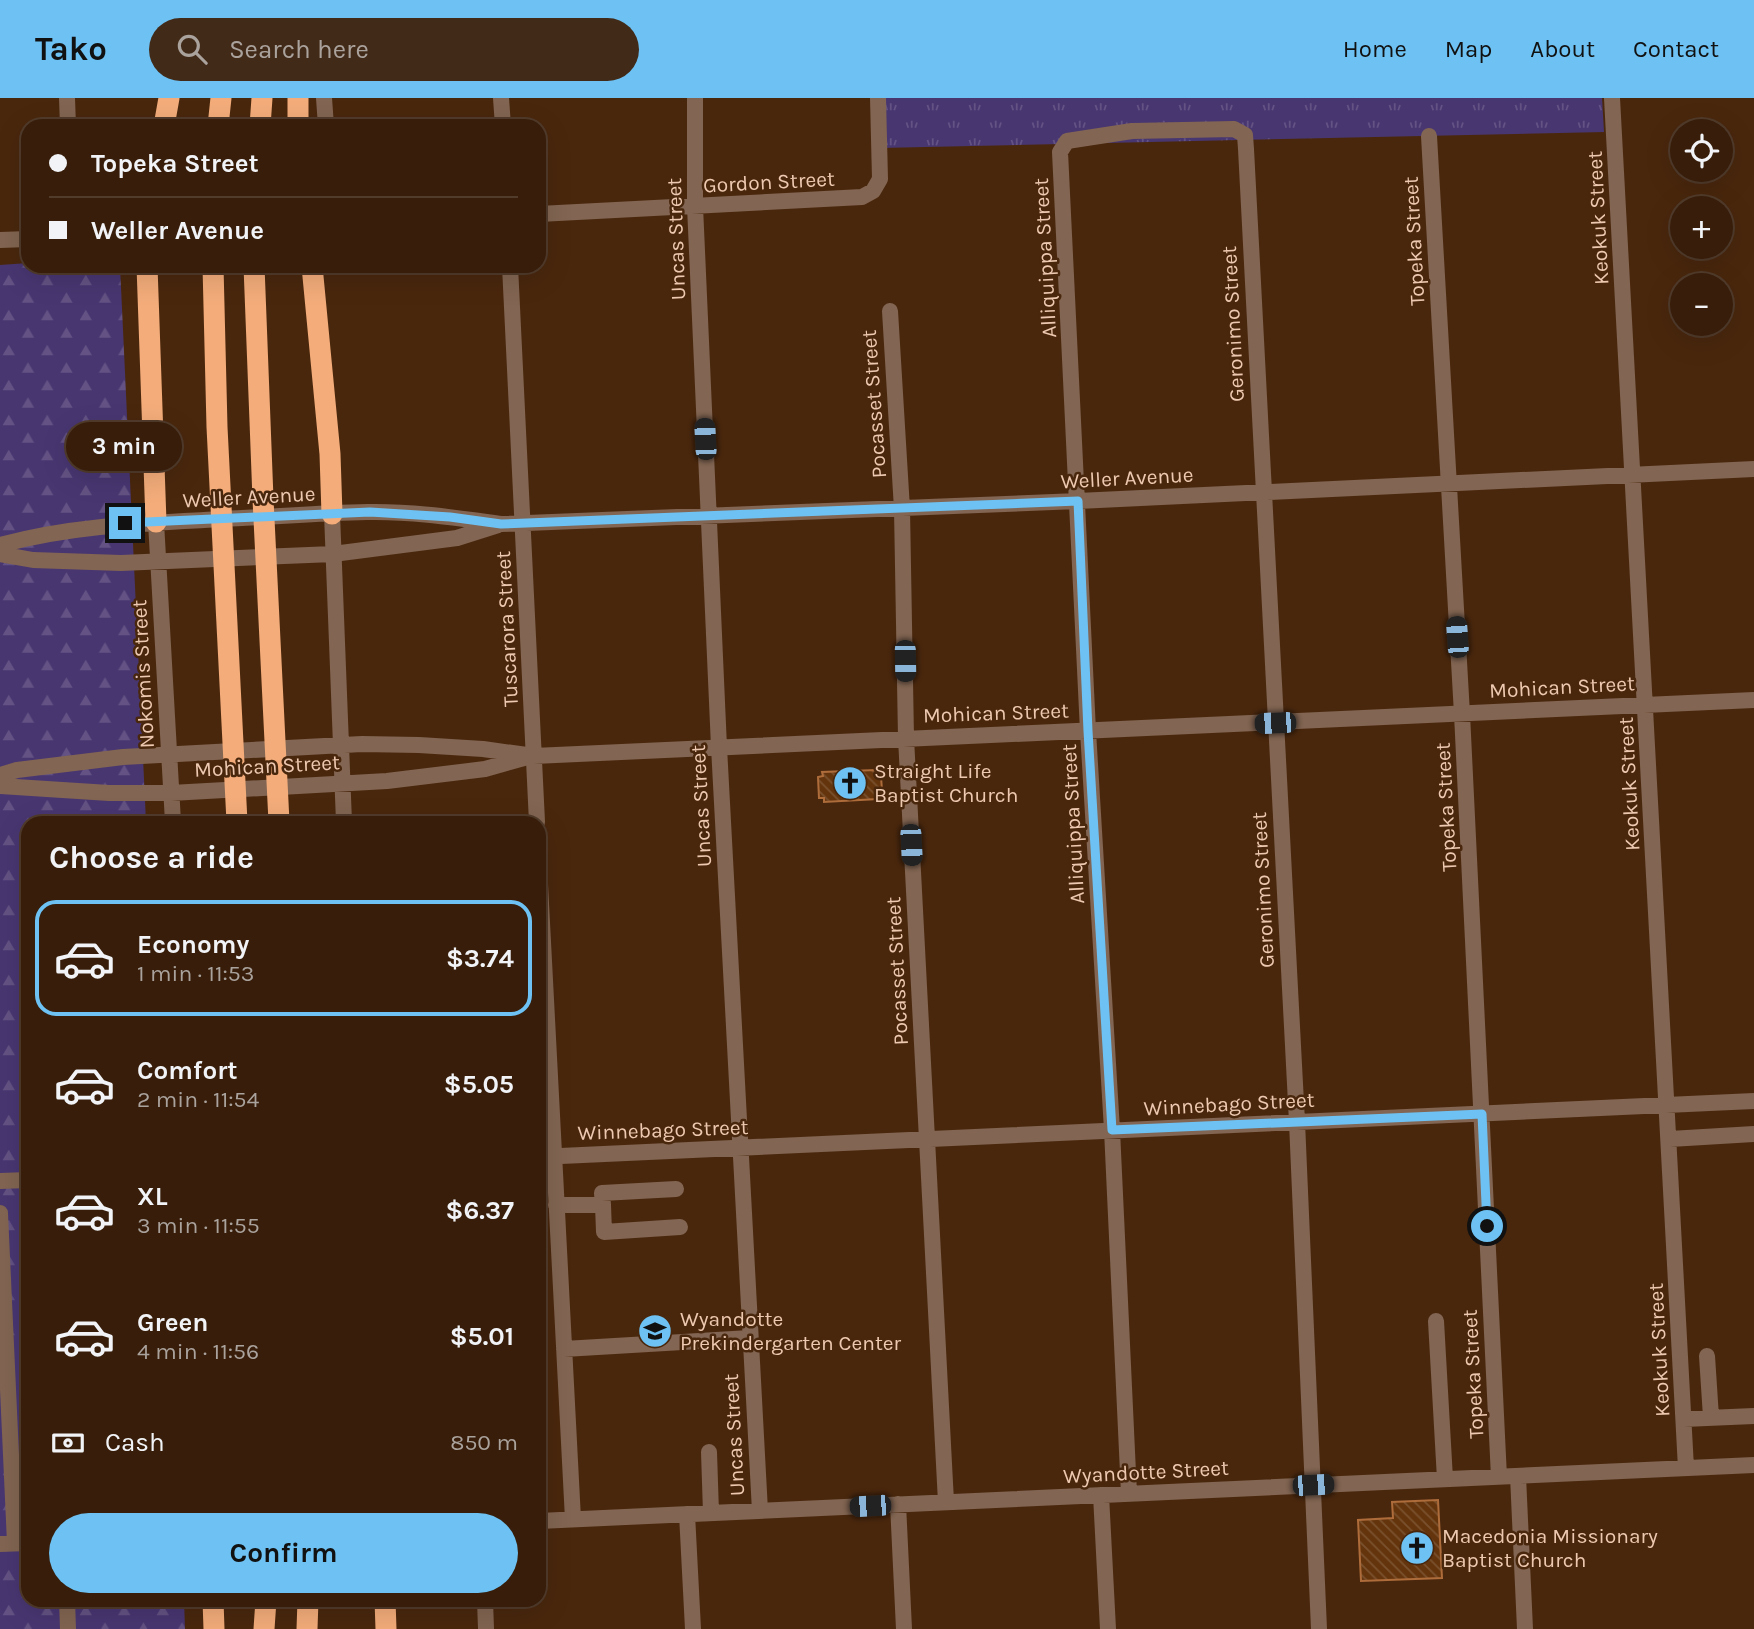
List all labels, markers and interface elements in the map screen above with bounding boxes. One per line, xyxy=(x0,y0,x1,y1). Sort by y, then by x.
search box xyxy=(149,18,639,81)
text: Tako xyxy=(35,30,107,68)
icon: search xyxy=(173,30,211,68)
text: Search here xyxy=(229,34,369,65)
text: Home xyxy=(1343,35,1407,63)
text: Map xyxy=(1445,35,1492,63)
text: About xyxy=(1530,35,1595,63)
text: Contact xyxy=(1633,35,1719,63)
map controls xyxy=(1670,119,1733,336)
button: locate xyxy=(1670,119,1733,182)
text: Topeka Street xyxy=(91,148,259,179)
street label: Keokuk Street xyxy=(1583,150,1613,286)
street label: Gordon Street xyxy=(703,167,836,197)
street label: Topeka Street xyxy=(1399,176,1429,306)
street label: Uncas Street xyxy=(662,177,690,301)
street label: Alliquippa Street xyxy=(1029,177,1061,339)
button: + xyxy=(1670,196,1733,259)
text: Weller Avenue xyxy=(91,215,264,246)
street label: Geronimo Street xyxy=(1217,245,1249,403)
button: − xyxy=(1670,273,1733,336)
street label: Pocasset Street xyxy=(857,329,891,479)
car xyxy=(694,417,717,461)
callout: 3 min xyxy=(67,422,183,470)
text: 3 min xyxy=(92,433,156,460)
street label: Weller Avenue xyxy=(1060,463,1194,493)
street label: Weller Avenue xyxy=(182,482,316,512)
route end xyxy=(109,507,141,539)
street label: Tuscarora Street xyxy=(491,550,523,708)
street label: Nokomis Street xyxy=(127,599,159,749)
car xyxy=(1446,615,1469,659)
car xyxy=(895,640,916,682)
street label: Mohican Street xyxy=(1489,671,1636,703)
street label: Mohican Street xyxy=(923,698,1069,728)
car xyxy=(1254,712,1297,734)
street label: Keokuk Street xyxy=(1614,716,1644,852)
street label: Topeka Street xyxy=(1431,742,1461,872)
street label: Alliquippa Street xyxy=(1057,743,1089,905)
street label: Uncas Street xyxy=(686,744,716,868)
street label: Mohican Street xyxy=(194,750,341,782)
place label: Straight Life Baptist Church xyxy=(874,759,1018,807)
church icon: Straight Life Baptist Church xyxy=(831,764,869,802)
street label: Geronimo Street xyxy=(1247,811,1279,969)
car xyxy=(900,823,923,867)
text: Choose a ride xyxy=(49,839,254,876)
street label: Pocasset Street xyxy=(881,896,913,1046)
icon: car xyxy=(53,927,116,990)
text: Economy xyxy=(137,929,249,960)
text: $3.74 xyxy=(446,943,514,974)
text: 1 min · 11:53 xyxy=(137,960,254,987)
icon: car xyxy=(53,1053,116,1116)
text: Comfort xyxy=(137,1055,238,1086)
text: $5.05 xyxy=(444,1069,514,1100)
text: 2 min · 11:54 xyxy=(137,1086,259,1113)
street label: Winnebago Street xyxy=(1143,1088,1315,1120)
street label: Winnebago Street xyxy=(577,1115,749,1145)
icon: car xyxy=(53,1179,116,1242)
text: XL xyxy=(137,1181,168,1212)
text: $6.37 xyxy=(446,1195,514,1226)
route start xyxy=(1471,1210,1503,1242)
text: 3 min · 11:55 xyxy=(137,1212,260,1239)
street label: Keokuk Street xyxy=(1644,1282,1674,1418)
icon: car xyxy=(53,1305,116,1368)
text: Green xyxy=(137,1307,209,1338)
place label: Wyandotte Prekindergarten Center xyxy=(680,1307,902,1355)
street label: Topeka Street xyxy=(1458,1309,1488,1439)
school or university icon: Wyandotte Prekindergarten Center xyxy=(636,1312,674,1350)
text: $5.01 xyxy=(450,1321,514,1352)
text: 4 min · 11:56 xyxy=(137,1338,259,1365)
street label: Uncas Street xyxy=(719,1373,749,1497)
icon: cash xyxy=(49,1424,87,1462)
text: Cash xyxy=(105,1427,165,1458)
text: 850 m xyxy=(450,1429,518,1456)
street label: Wyandotte Street xyxy=(1063,1456,1230,1488)
car xyxy=(1292,1473,1335,1497)
car xyxy=(849,1494,892,1518)
button: Confirm xyxy=(49,1513,518,1593)
place label: Macedonia Missionary Baptist Church xyxy=(1442,1524,1658,1572)
church icon: Macedonia Missionary Baptist Church xyxy=(1398,1529,1436,1567)

